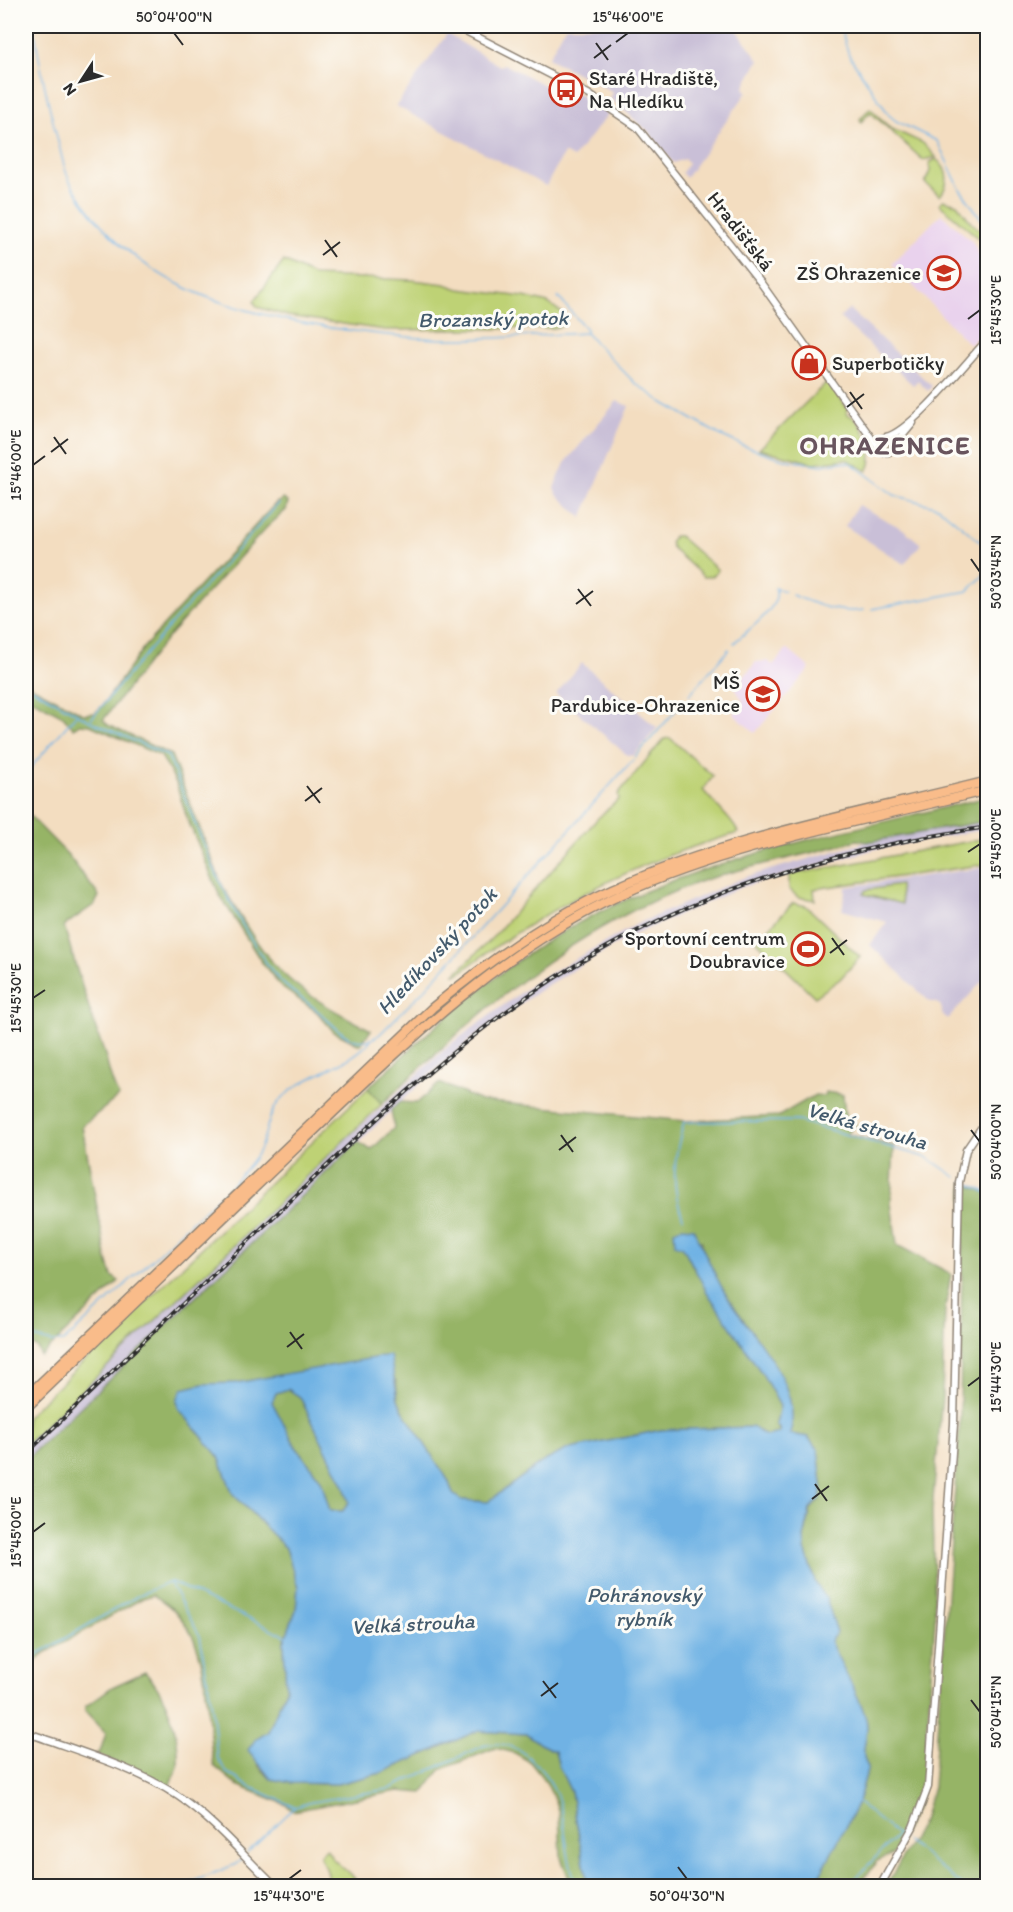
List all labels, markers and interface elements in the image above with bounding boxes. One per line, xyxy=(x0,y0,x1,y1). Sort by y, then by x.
text: 50°04'00"N xyxy=(136,8,212,26)
text: 15°46'00"E xyxy=(592,8,664,26)
north arrow xyxy=(51,51,111,111)
place label: Staré Hradiště, Na Hledíku xyxy=(589,66,718,113)
bus stop icon: Staré Hradiště, Na Hledíku xyxy=(548,72,584,108)
text: N xyxy=(58,80,80,99)
street label: Hradišťská xyxy=(703,186,780,276)
school or university icon: ZŠ Ohrazenice xyxy=(926,255,962,291)
place label: ZŠ Ohrazenice xyxy=(797,261,921,285)
text: 15°45'30"E xyxy=(987,275,1005,345)
water label: Brozanský potok xyxy=(418,305,570,332)
shop icon: Superbotičky xyxy=(791,345,827,381)
place label: Superbotičky xyxy=(832,351,945,375)
text: 15°46'00"E xyxy=(7,429,25,501)
district label: OHRAZENICE xyxy=(799,429,971,461)
text: 50°03'45"N xyxy=(987,535,1005,609)
place label: MŠ Pardubice-Ohrazenice xyxy=(551,670,740,717)
school or university icon: MŠ Pardubice-Ohrazenice xyxy=(745,676,781,712)
text: 15°45'00"E xyxy=(987,808,1005,880)
water label: Hledíkovský potok xyxy=(371,881,503,1019)
place label: Sportovní centrum Doubravice xyxy=(625,926,785,973)
sports icon: Sportovní centrum Doubravice xyxy=(790,931,826,967)
text: 15°45'30"E xyxy=(7,963,25,1033)
water label: Velká strouha xyxy=(804,1096,930,1155)
text: 50°04'00"N xyxy=(987,1104,1005,1180)
text: 15°44'30"E xyxy=(987,1341,1005,1413)
text: 15°45'00"E xyxy=(7,1496,25,1568)
water label: Pohránovský rybník xyxy=(587,1582,703,1631)
water label: Velká strouha xyxy=(351,1608,475,1639)
text: 50°04'15"N xyxy=(987,1675,1005,1749)
text: 15°44'30"E xyxy=(253,1887,325,1905)
text: 50°04'30"N xyxy=(649,1887,725,1905)

